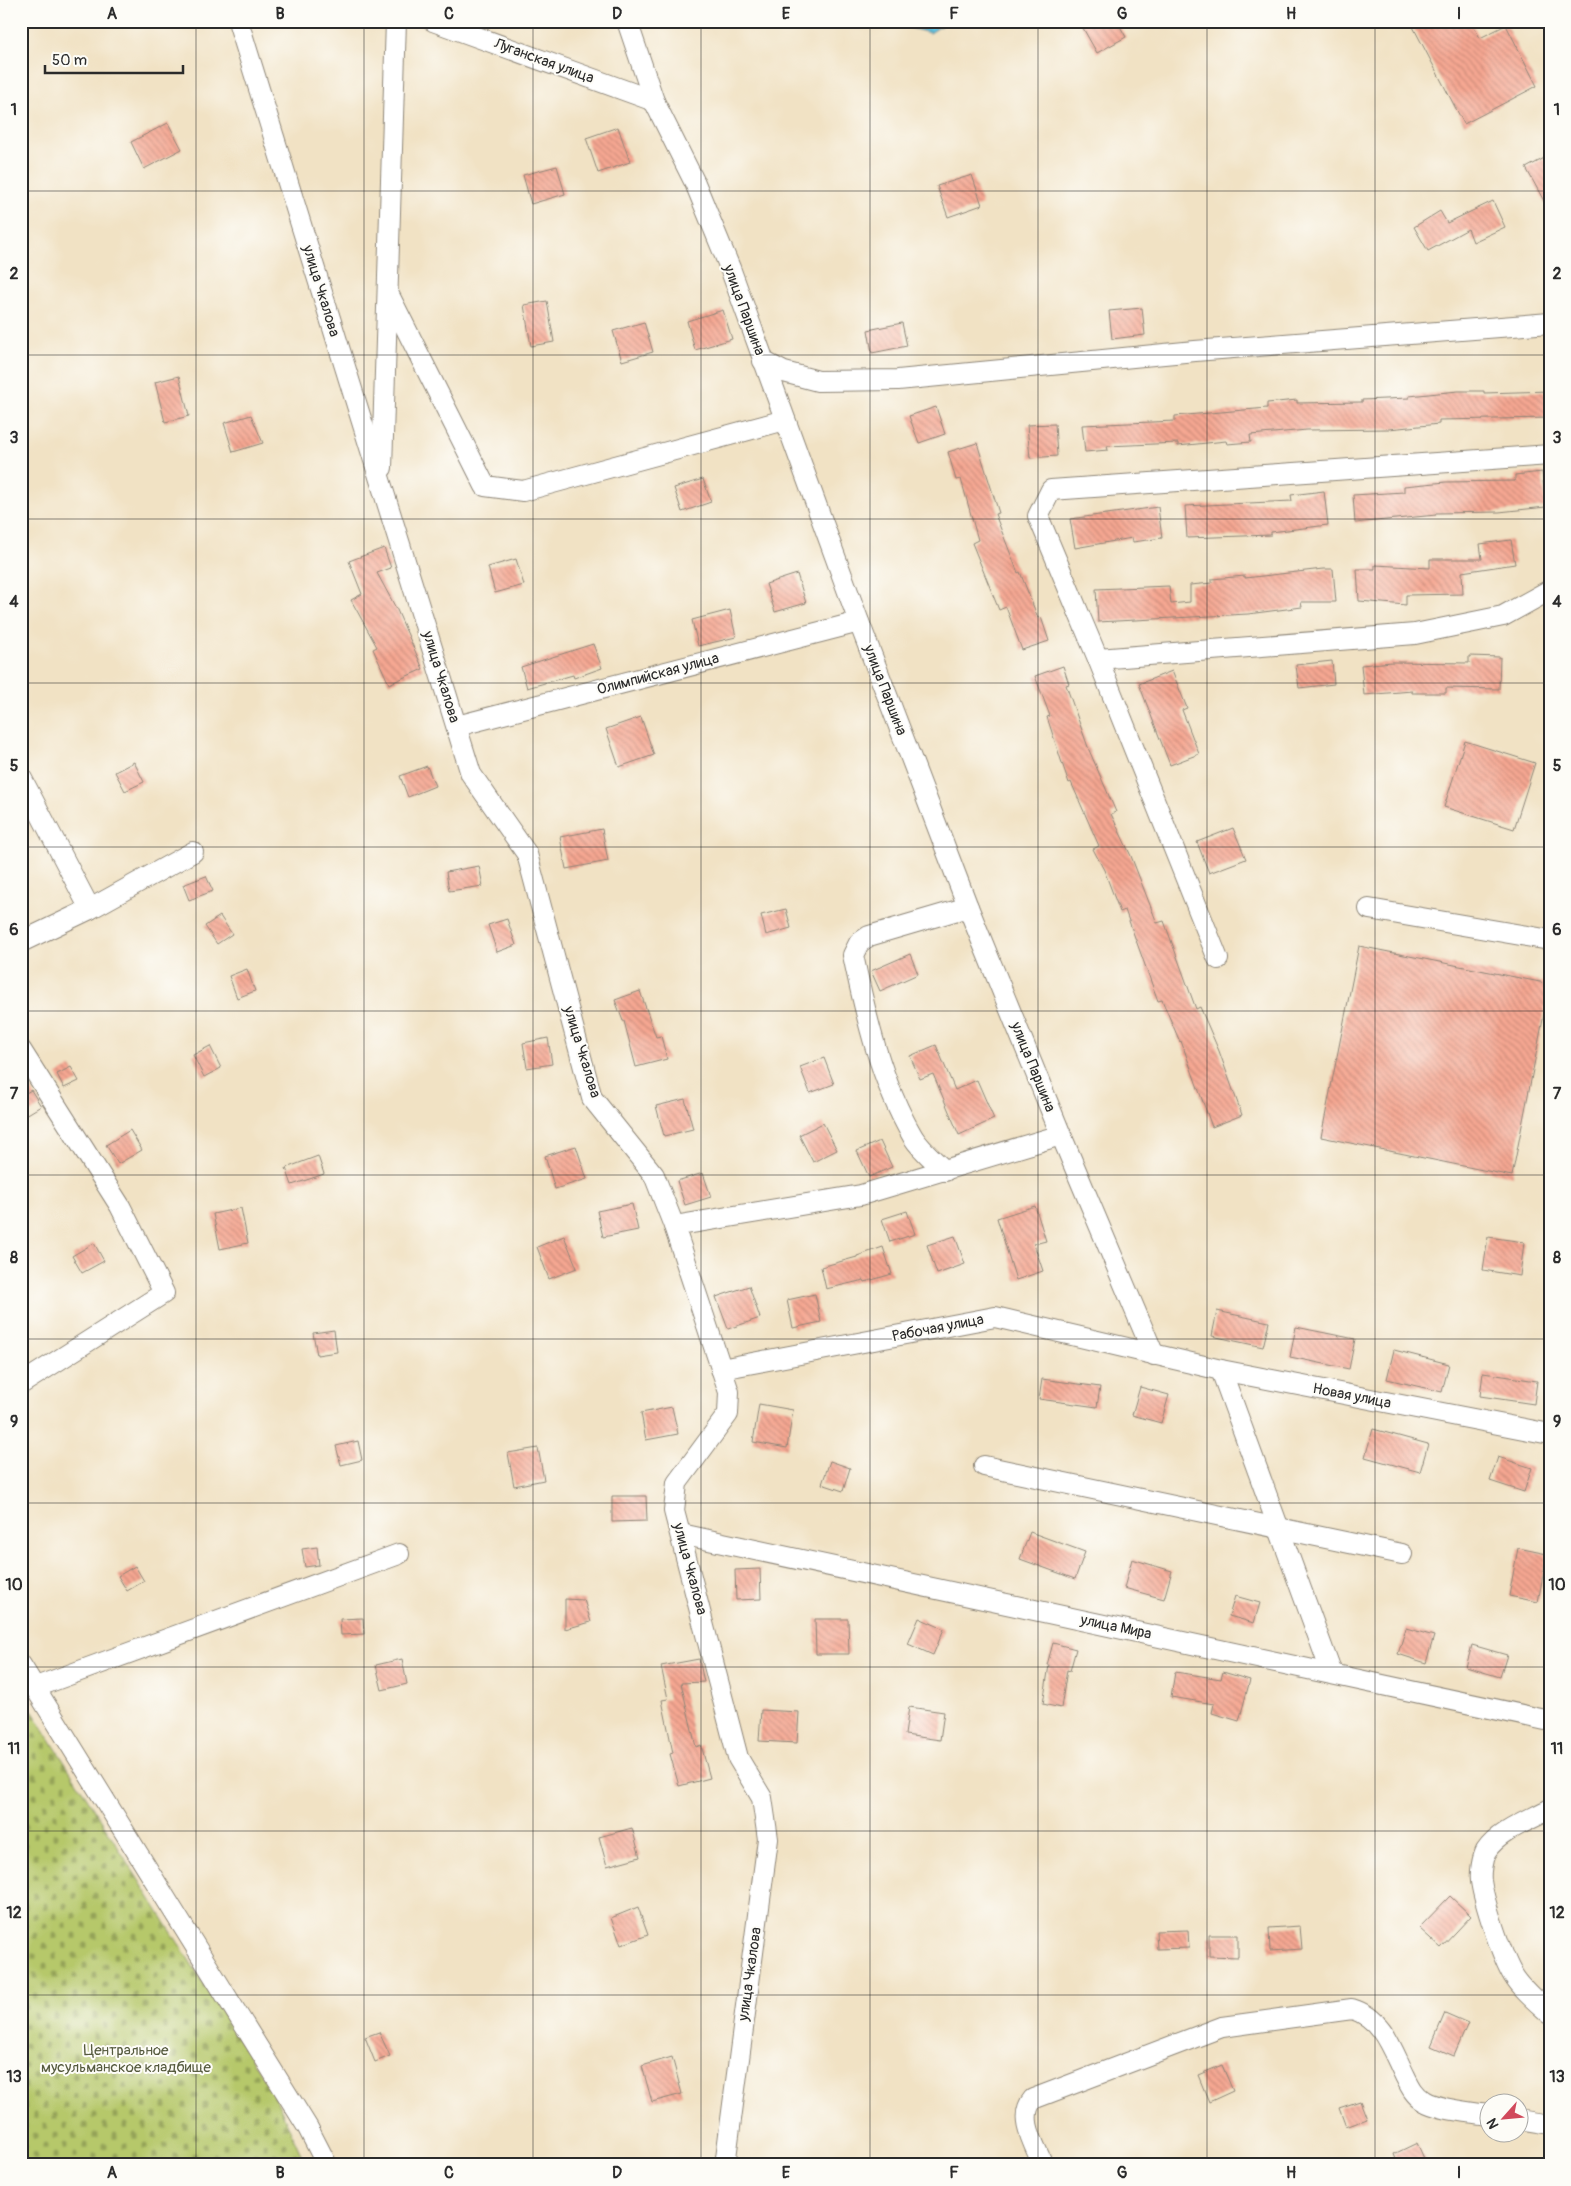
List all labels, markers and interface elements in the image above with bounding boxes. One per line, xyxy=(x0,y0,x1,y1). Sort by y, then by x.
text: A xyxy=(107,4,118,24)
text: B xyxy=(275,4,285,24)
text: C xyxy=(444,4,454,24)
text: D xyxy=(612,4,622,24)
text: E xyxy=(782,4,791,24)
text: F xyxy=(949,4,959,24)
text: G xyxy=(1117,4,1128,24)
text: H xyxy=(1286,4,1296,24)
text: I xyxy=(1457,4,1461,24)
street label: Луганская улица xyxy=(490,34,597,88)
scale bar xyxy=(45,42,182,74)
text: 50 m xyxy=(52,51,87,70)
text: 1 xyxy=(11,100,17,120)
text: 1 xyxy=(1554,100,1560,120)
street label: улица Чкалова xyxy=(298,242,344,339)
street label: улица Паршина xyxy=(718,261,769,358)
text: 2 xyxy=(10,264,19,284)
text: 2 xyxy=(1553,264,1562,284)
text: 3 xyxy=(10,428,19,448)
text: 3 xyxy=(1553,428,1562,448)
text: 4 xyxy=(9,592,19,612)
text: 4 xyxy=(1552,592,1562,612)
street label: улица Чкалова xyxy=(418,628,464,725)
street label: улица Паршина xyxy=(859,641,911,738)
street label: Олимпийская улица xyxy=(595,649,721,699)
text: 5 xyxy=(10,756,19,776)
text: 5 xyxy=(1553,756,1562,776)
text: 6 xyxy=(9,920,19,940)
text: 6 xyxy=(1552,920,1562,940)
street label: улица Чкалова xyxy=(559,1003,605,1100)
street label: улица Паршина xyxy=(1006,1018,1060,1115)
text: 7 xyxy=(10,1084,19,1104)
text: 7 xyxy=(1553,1084,1562,1104)
text: 8 xyxy=(10,1248,18,1268)
text: 8 xyxy=(1553,1248,1561,1268)
street label: Рабочая улица xyxy=(891,1310,985,1346)
street label: Новая улица xyxy=(1311,1379,1393,1413)
text: 9 xyxy=(10,1412,18,1432)
text: 9 xyxy=(1553,1412,1561,1432)
street label: улица Чкалова xyxy=(668,1520,711,1617)
text: 10 xyxy=(5,1575,23,1595)
text: 10 xyxy=(1548,1575,1566,1595)
street label: улица Мира xyxy=(1078,1610,1153,1644)
text: 11 xyxy=(8,1739,20,1759)
text: 11 xyxy=(1551,1739,1563,1759)
text: 12 xyxy=(6,1903,22,1923)
text: 12 xyxy=(1549,1903,1565,1923)
street label: улица Чкалова xyxy=(734,1926,766,2023)
park label: Центральное мусульманское кладбище xyxy=(41,2041,212,2077)
text: 13 xyxy=(6,2067,22,2087)
text: 13 xyxy=(1549,2067,1565,2087)
north arrow xyxy=(1478,2094,1528,2144)
text: N xyxy=(1483,2116,1503,2132)
text: A xyxy=(107,2163,118,2183)
text: B xyxy=(275,2163,285,2183)
text: C xyxy=(444,2163,454,2183)
text: D xyxy=(612,2163,622,2183)
text: E xyxy=(782,2163,791,2183)
text: F xyxy=(949,2163,959,2183)
text: G xyxy=(1117,2163,1128,2183)
text: H xyxy=(1286,2163,1296,2183)
text: I xyxy=(1457,2163,1461,2183)

